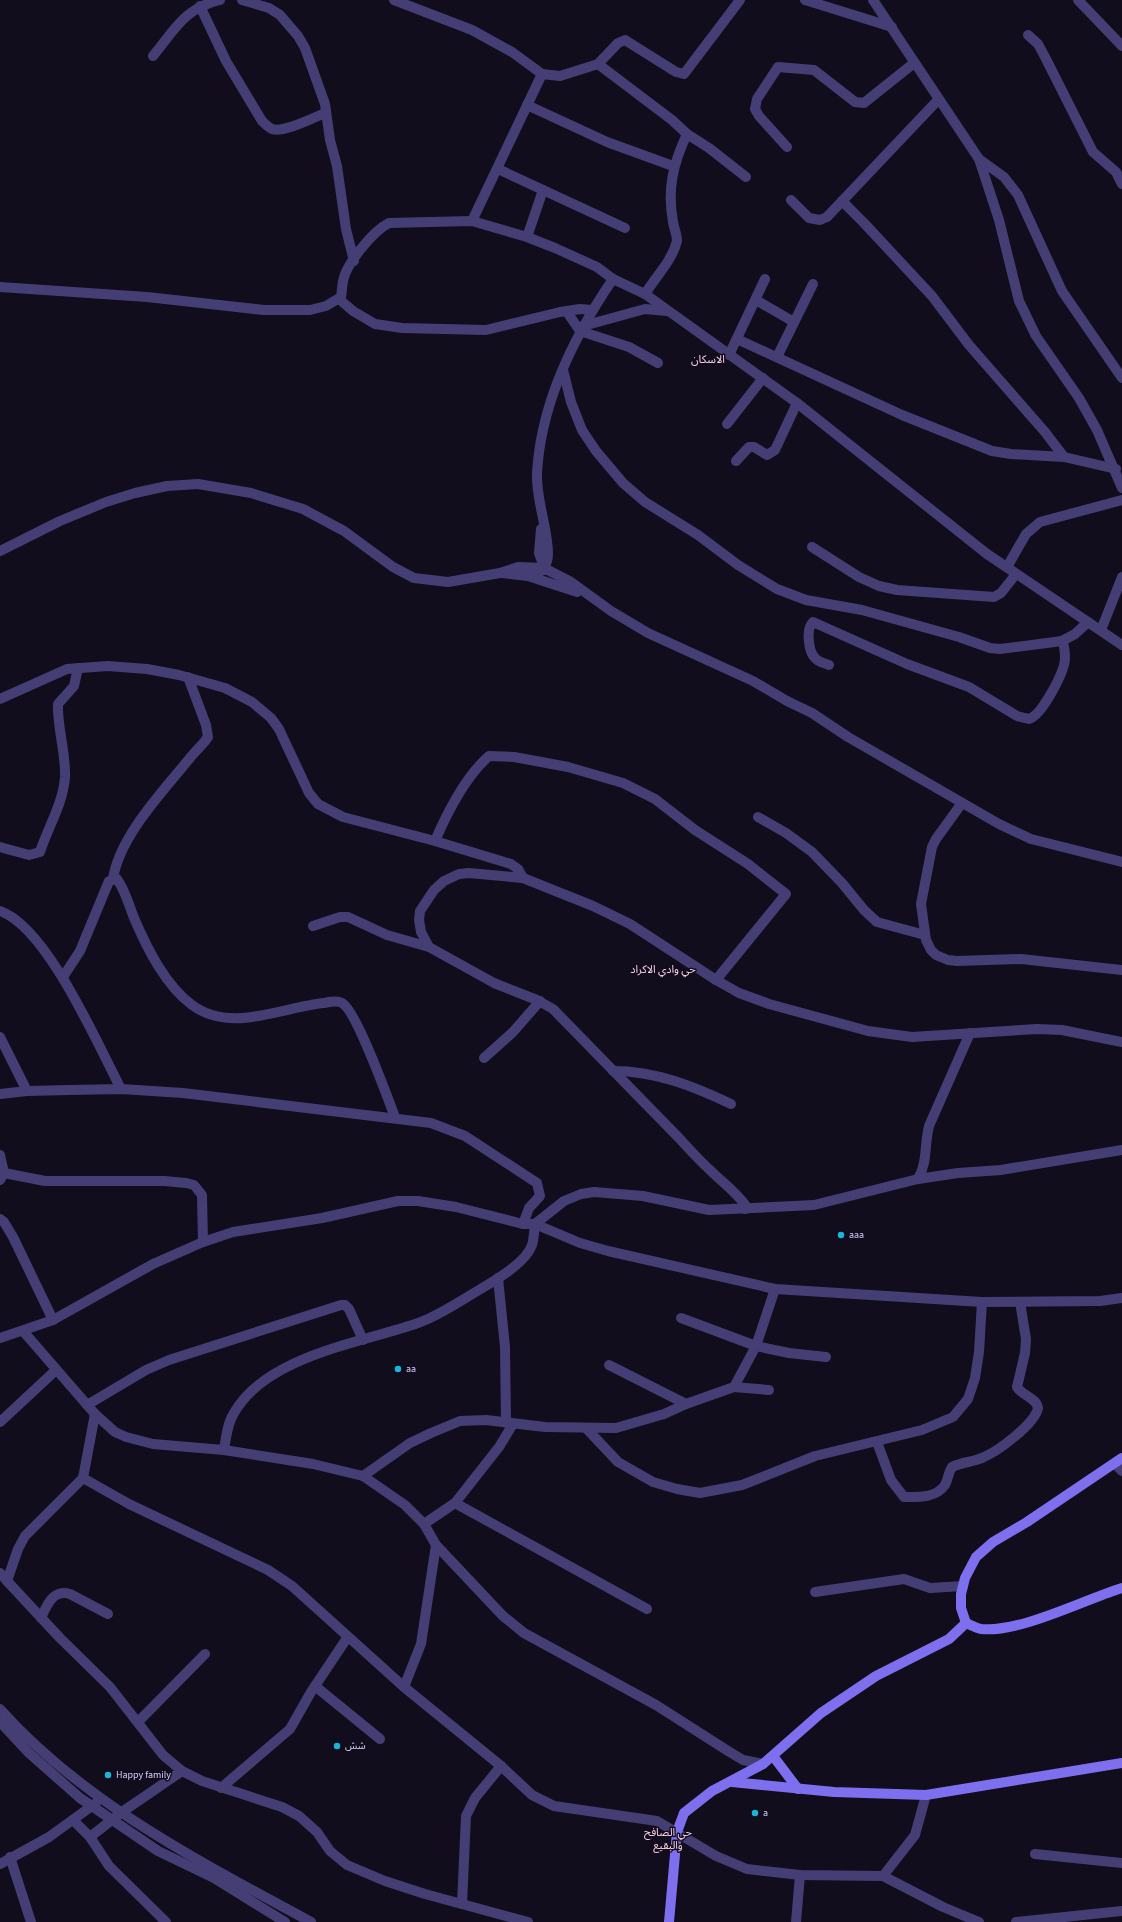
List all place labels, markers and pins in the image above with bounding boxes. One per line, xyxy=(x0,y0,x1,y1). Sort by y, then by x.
place label: aaa xyxy=(849,1228,864,1242)
marker: aaa xyxy=(836,1230,846,1240)
place label: aa xyxy=(406,1362,416,1376)
marker: aa xyxy=(393,1364,403,1374)
place label: شش xyxy=(345,1739,366,1753)
marker: شش xyxy=(332,1741,342,1751)
place label: Happy family xyxy=(116,1768,171,1782)
marker: Happy family xyxy=(103,1770,113,1780)
place label: a xyxy=(763,1806,768,1820)
marker: a xyxy=(750,1808,760,1818)

